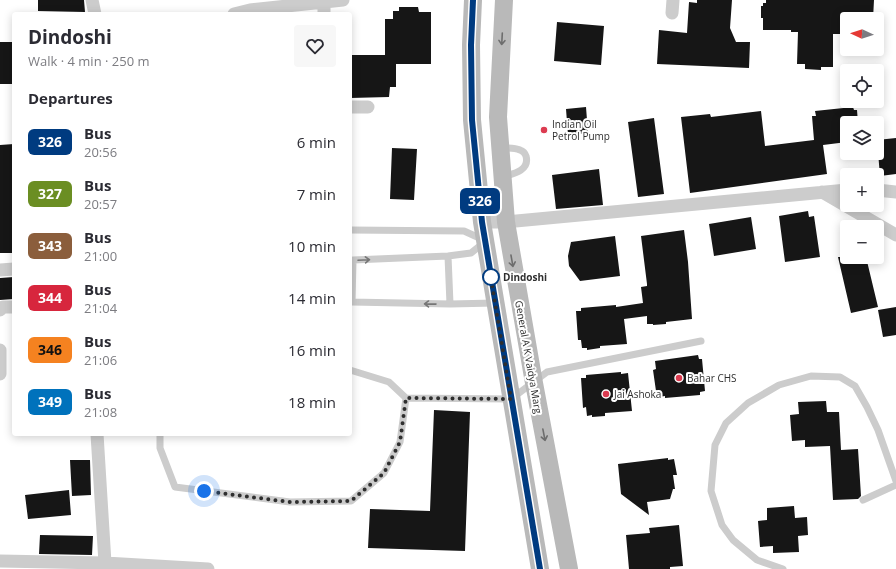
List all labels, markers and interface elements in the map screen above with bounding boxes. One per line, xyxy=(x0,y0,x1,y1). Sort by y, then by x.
north arrow xyxy=(840,12,884,56)
map controls xyxy=(840,12,884,264)
text: Dindoshi xyxy=(28,24,112,50)
button: heart xyxy=(294,25,336,67)
one-way arrow xyxy=(498,32,506,45)
text: Walk · 4 min · 250 m xyxy=(28,52,150,70)
button: locate xyxy=(840,64,884,108)
text: Departures xyxy=(28,88,113,108)
button: layers xyxy=(840,116,884,160)
place label: Indian Oil Petrol Pump xyxy=(552,117,610,143)
text: Bus xyxy=(84,123,111,143)
marker: Indian Oil Petrol Pump xyxy=(539,125,549,135)
text: 326 xyxy=(38,132,62,151)
text: 6 min xyxy=(297,132,336,152)
text: 20:56 xyxy=(84,143,117,161)
button: + xyxy=(840,168,884,212)
text: Bus xyxy=(84,175,111,195)
text: 327 xyxy=(38,184,62,203)
text: 7 min xyxy=(297,184,336,204)
line badge: 326 xyxy=(457,188,503,214)
text: 326 xyxy=(468,191,492,210)
text: 20:57 xyxy=(84,195,117,213)
button: − xyxy=(840,220,884,264)
text: Bus xyxy=(84,227,111,247)
text: 343 xyxy=(38,236,62,255)
text: 10 min xyxy=(288,236,336,256)
text: 21:00 xyxy=(84,247,117,265)
one-way arrow xyxy=(509,254,517,267)
one-way arrow xyxy=(357,256,370,264)
marker: Dindoshi xyxy=(482,268,500,286)
place label: Dindoshi xyxy=(503,270,547,284)
text: Bus xyxy=(84,279,111,299)
text: 344 xyxy=(38,288,62,307)
text: 14 min xyxy=(288,288,336,308)
text: 21:04 xyxy=(84,299,117,317)
street label: General A K Vaidya Marg xyxy=(512,299,546,415)
one-way arrow xyxy=(424,300,437,308)
text: Bus xyxy=(84,331,111,351)
text: 346 xyxy=(38,340,62,359)
text: 16 min xyxy=(288,340,336,360)
text: 21:06 xyxy=(84,351,117,369)
place label: Bahar CHS xyxy=(687,371,737,385)
marker: Bahar CHS xyxy=(674,373,684,383)
text: Bus xyxy=(84,383,111,403)
place label: Jai Ashoka xyxy=(613,387,661,401)
marker: Jai Ashoka xyxy=(601,389,611,399)
text: 349 xyxy=(38,392,62,411)
text: 18 min xyxy=(288,392,336,412)
text: 21:08 xyxy=(84,403,117,421)
one-way arrow xyxy=(540,428,548,441)
your location xyxy=(194,481,214,501)

